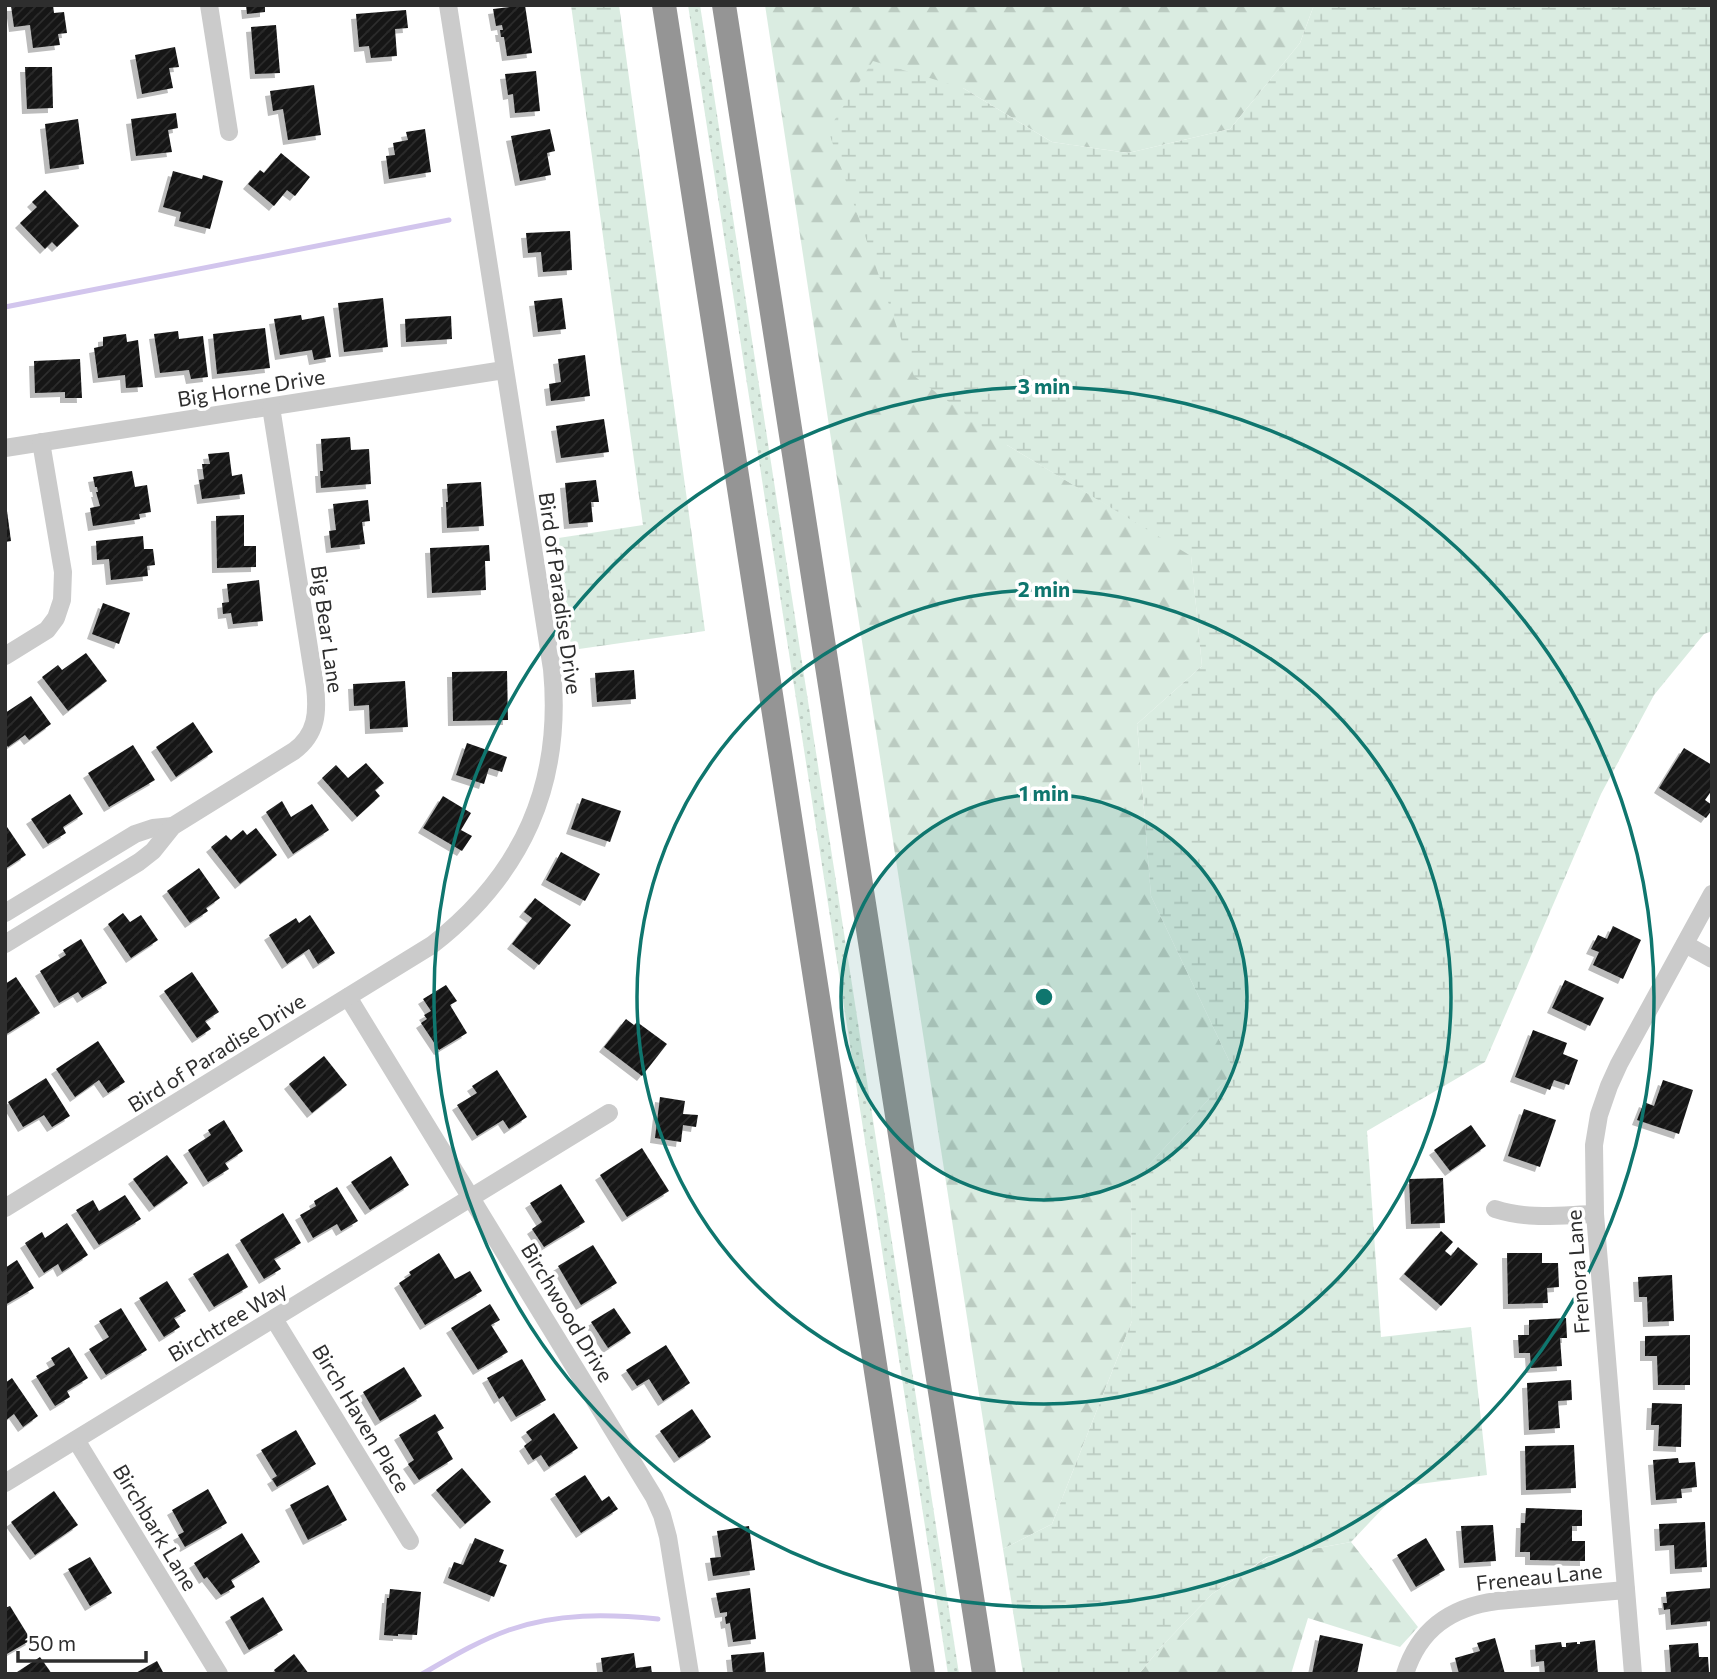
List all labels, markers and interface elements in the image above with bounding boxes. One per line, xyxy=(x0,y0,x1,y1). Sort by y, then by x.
street label: Big Horne Drive xyxy=(176,363,326,411)
text: 3 min xyxy=(1018,373,1070,398)
street label: Bird of Paradise Drive xyxy=(534,490,588,696)
street label: Big Bear Lane xyxy=(307,564,349,694)
text: 2 min xyxy=(1018,576,1070,601)
text: 1 min xyxy=(1019,780,1069,805)
centre of rings xyxy=(1032,985,1056,1009)
street label: Bird of Paradise Drive xyxy=(123,987,309,1117)
street label: Frenora Lane xyxy=(1560,1209,1594,1335)
street label: Birchwood Drive xyxy=(517,1238,619,1386)
street label: Birchtree Way xyxy=(163,1276,291,1366)
street label: Birch Haven Place xyxy=(308,1339,416,1497)
street label: Birchbark Lane xyxy=(109,1459,203,1595)
street label: Freneau Lane xyxy=(1475,1557,1603,1595)
scale bar xyxy=(18,1620,145,1664)
text: 50 m xyxy=(28,1630,76,1655)

